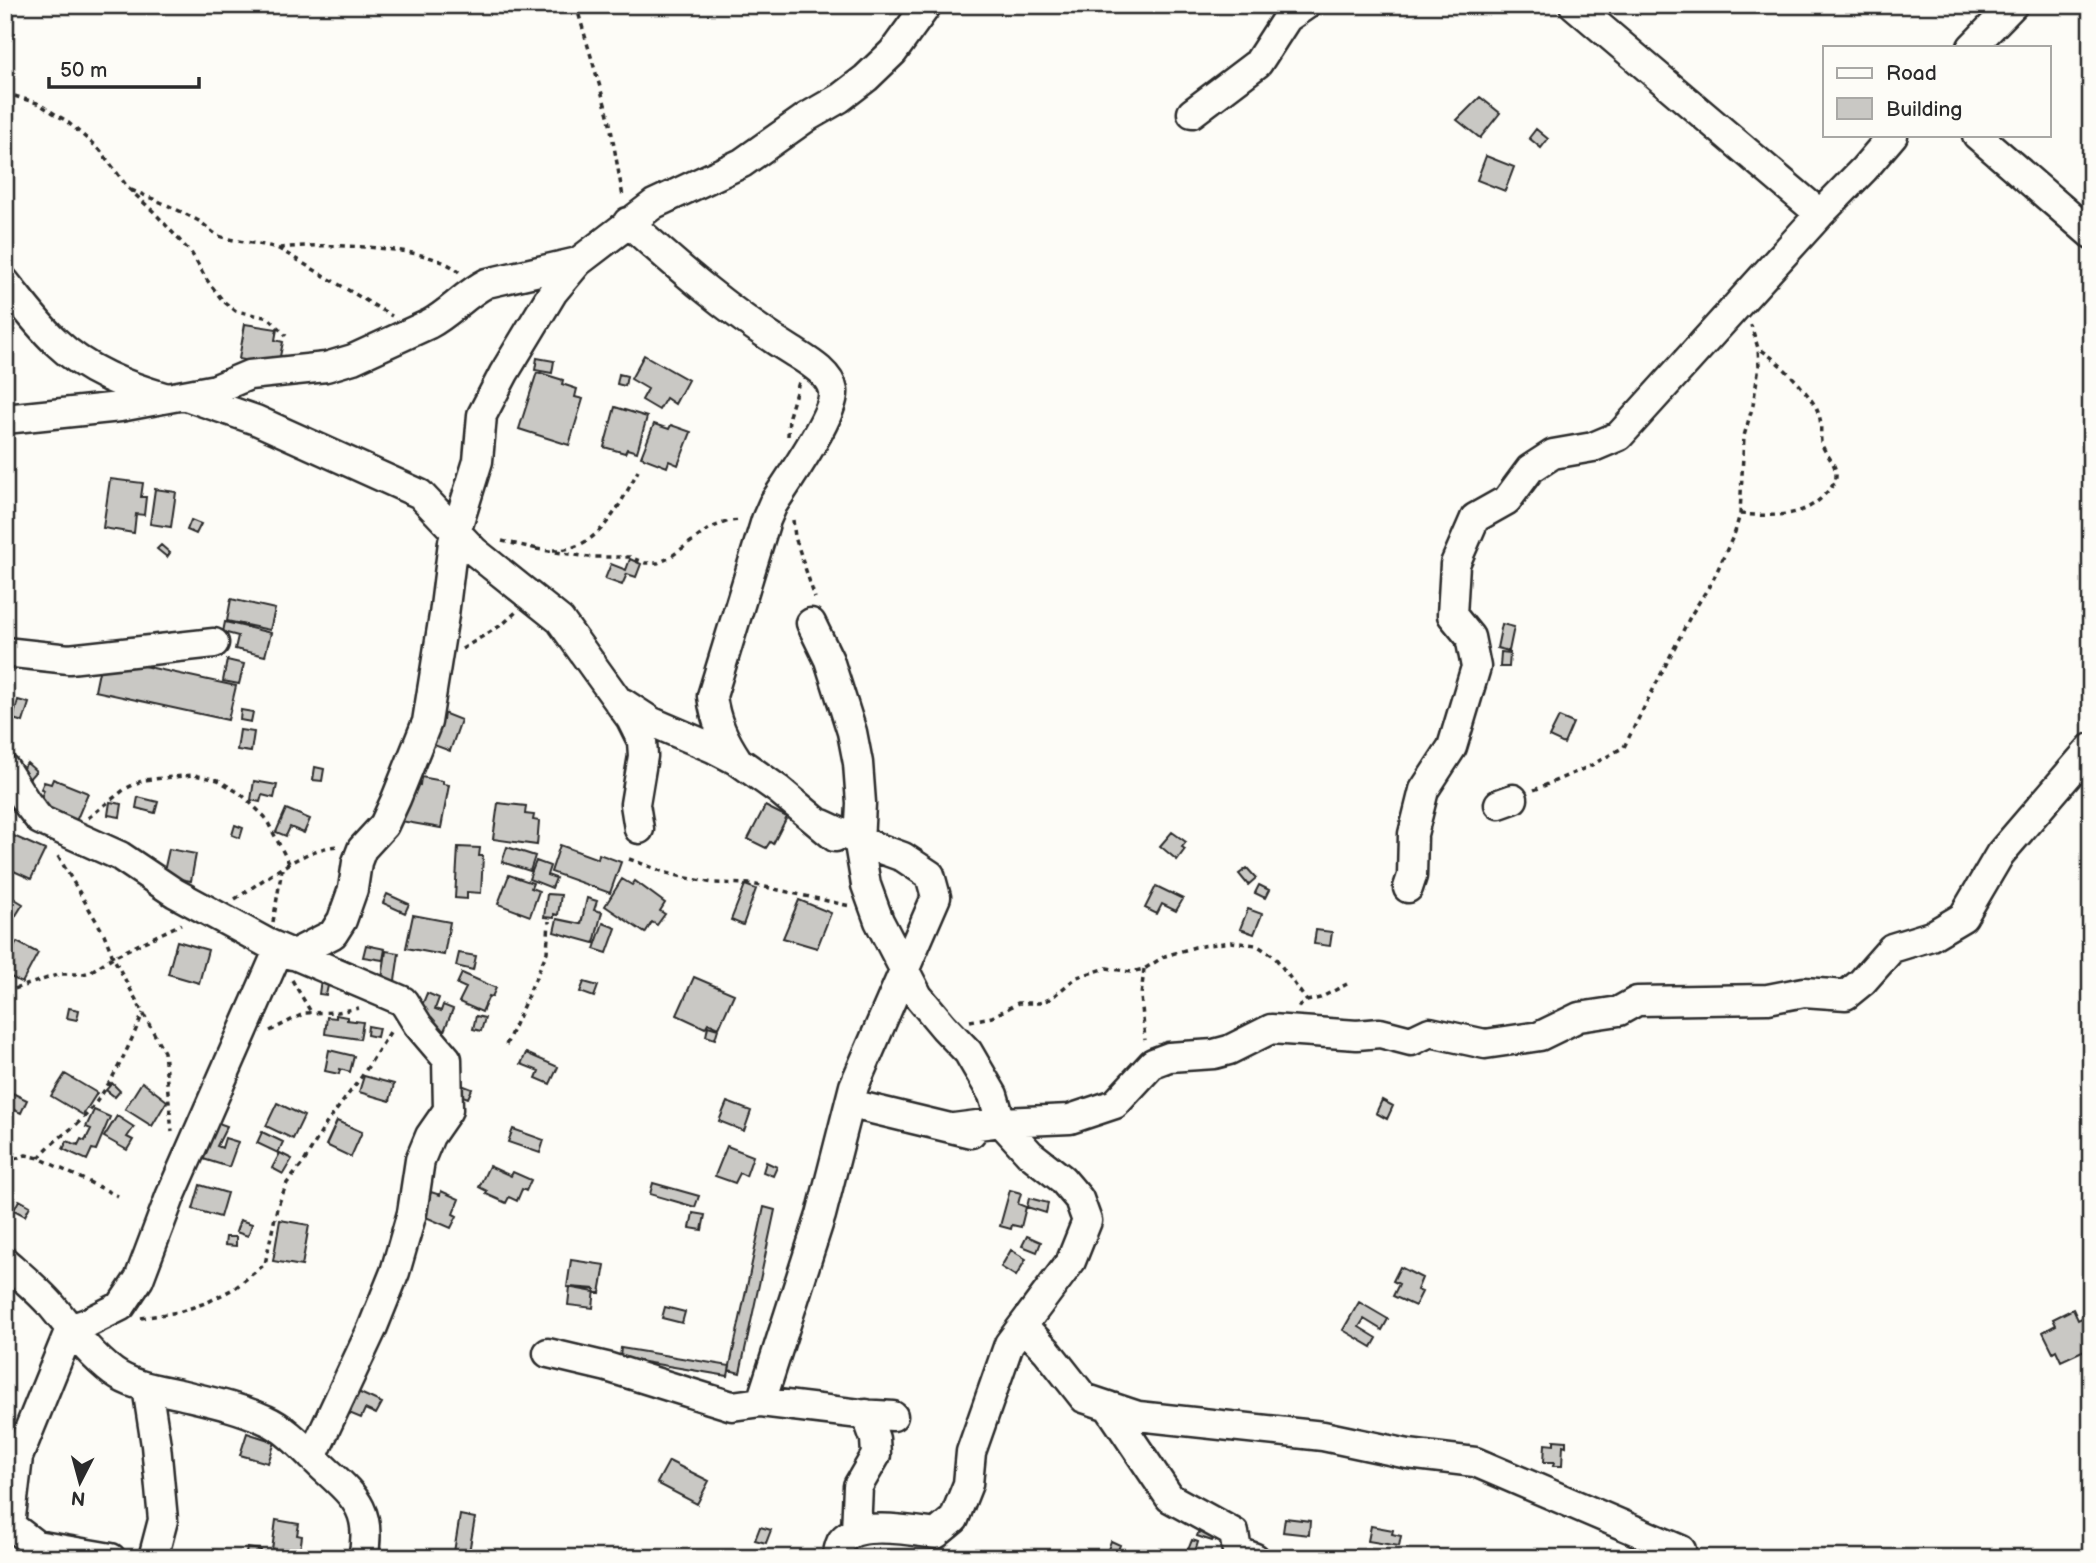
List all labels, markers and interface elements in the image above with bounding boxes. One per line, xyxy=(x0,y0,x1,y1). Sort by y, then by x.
scale bar xyxy=(49,46,200,90)
legend xyxy=(1823,46,2050,136)
text: 50 m xyxy=(60,58,107,83)
text: Road xyxy=(1886,61,1937,86)
text: Building xyxy=(1886,97,1962,122)
north arrow xyxy=(46,1448,116,1518)
text: N xyxy=(70,1485,87,1510)

